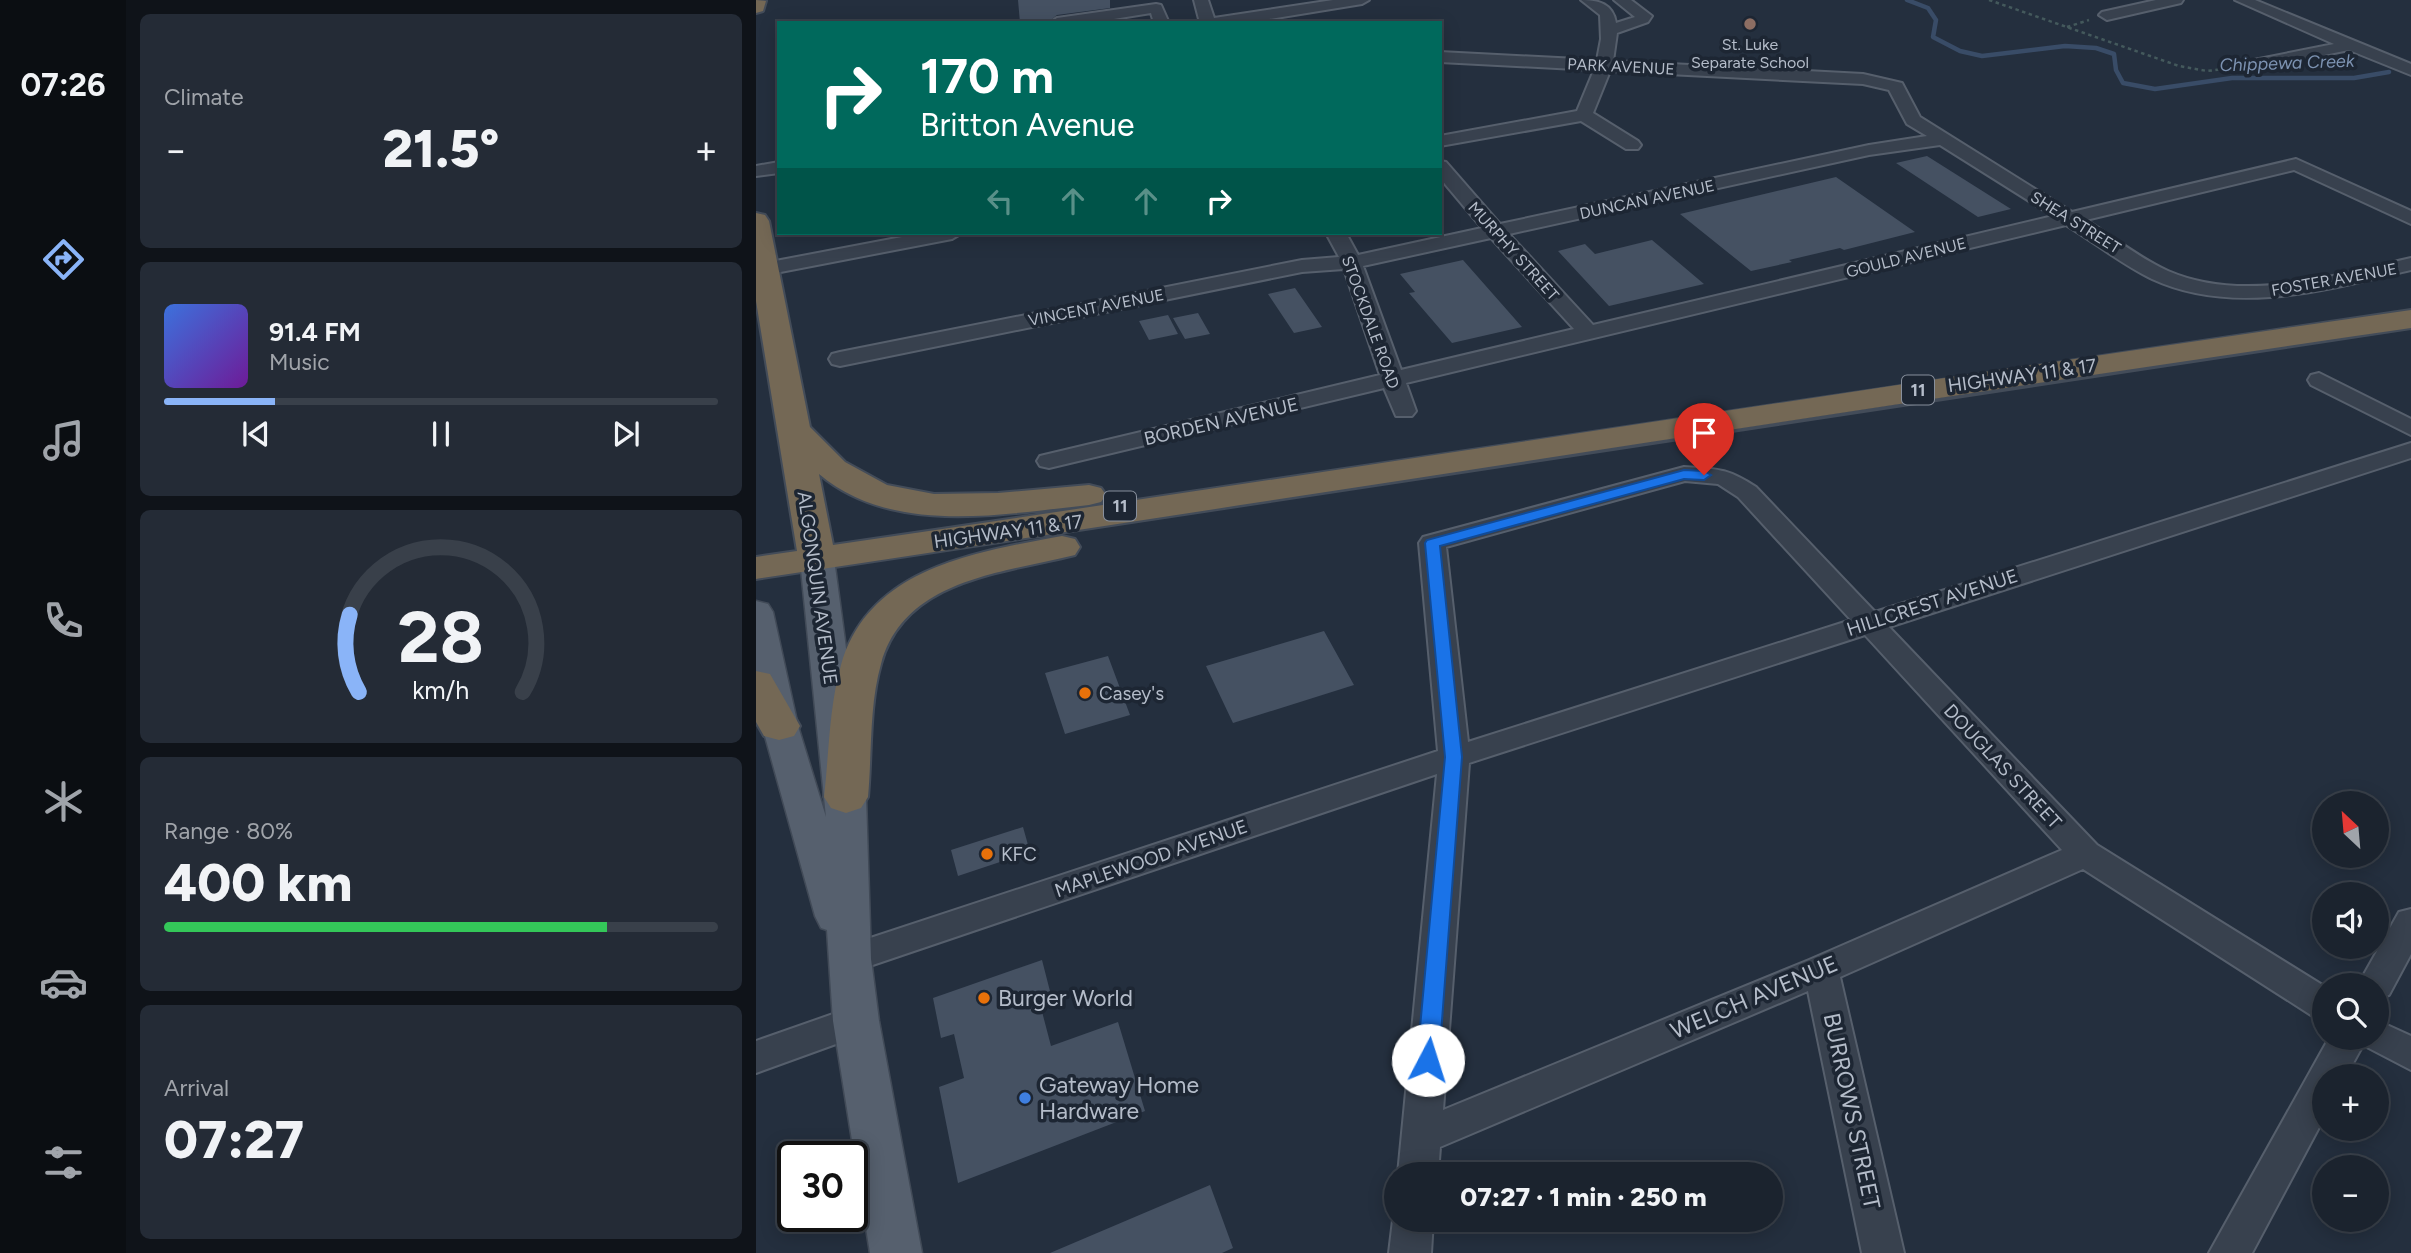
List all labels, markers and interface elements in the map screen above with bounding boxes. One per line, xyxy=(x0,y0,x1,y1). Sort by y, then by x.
marker: St. Luke Separate School xyxy=(1742,16,1758,32)
place label: St. Luke Separate School xyxy=(1691,35,1809,72)
text: 170 m xyxy=(920,46,1054,105)
icon: right xyxy=(805,49,896,140)
water label: Chippewa Creek xyxy=(2219,50,2356,76)
street label: PARK AVENUE xyxy=(1567,54,1675,79)
text: 07:26 xyxy=(20,66,106,104)
text: Climate xyxy=(164,83,243,111)
text: Britton Avenue xyxy=(920,106,1134,144)
text: 21.5° xyxy=(383,118,499,180)
text: − xyxy=(164,127,188,173)
text: + xyxy=(694,127,718,173)
street label: DUNCAN AVENUE xyxy=(1578,176,1716,223)
icon: left xyxy=(981,182,1019,220)
icon: ahead xyxy=(1054,182,1092,220)
icon: ahead xyxy=(1127,182,1165,220)
icon: right xyxy=(1200,182,1238,220)
street label: SHEA STREET xyxy=(2027,187,2124,258)
street label: MURPHY STREET xyxy=(1464,198,1563,305)
street label: GOULD AVENUE xyxy=(1844,233,1968,282)
icon: directions xyxy=(39,235,88,284)
street label: STOCKDALE ROAD xyxy=(1338,253,1403,391)
street label: FOSTER AVENUE xyxy=(2270,259,2398,300)
street label: VINCENT AVENUE xyxy=(1027,285,1166,330)
text: 91.4 FM xyxy=(269,316,361,348)
text: Music xyxy=(269,348,330,376)
street label: HIGHWAY 11 & 17 xyxy=(1946,354,2098,397)
road number: 11 xyxy=(1902,376,1934,404)
street label: BORDEN AVENUE xyxy=(1142,393,1301,450)
pin xyxy=(1674,403,1734,475)
icon: arrive xyxy=(1685,414,1723,452)
icon: previous xyxy=(237,415,275,453)
icon: pause xyxy=(422,415,460,453)
icon: next xyxy=(607,415,645,453)
icon: music xyxy=(39,416,88,465)
street label: ALGONQUIN AVENUE xyxy=(793,490,842,686)
road number: 11 xyxy=(1104,492,1136,520)
street label: HIGHWAY 11 & 17 xyxy=(932,510,1084,553)
street label: HILLCREST AVENUE xyxy=(1844,564,2021,641)
text: 28 xyxy=(398,594,484,681)
icon: phone xyxy=(39,596,88,645)
text: km/h xyxy=(412,675,470,705)
place label: Casey's xyxy=(1099,682,1164,705)
marker: Casey's xyxy=(1077,685,1093,701)
street label: DOUGLAS STREET xyxy=(1939,699,2067,834)
icon: climate xyxy=(39,777,88,826)
north arrow xyxy=(2312,791,2389,868)
map controls xyxy=(2312,791,2389,1232)
street label: MAPLEWOOD AVENUE xyxy=(1052,815,1251,902)
text: Range · 80% xyxy=(164,817,293,845)
place label: KFC xyxy=(1001,843,1037,866)
marker: KFC xyxy=(979,846,995,862)
text: 400 km xyxy=(164,852,352,914)
button: sound xyxy=(2312,882,2389,959)
street label: WELCH AVENUE xyxy=(1666,949,1842,1045)
icon: car xyxy=(39,958,88,1007)
button: search xyxy=(2312,973,2389,1050)
place label: Burger World xyxy=(998,984,1133,1012)
marker: Burger World xyxy=(976,990,992,1006)
street label: BURROWS STREET xyxy=(1818,1010,1887,1212)
position arrow xyxy=(1391,1023,1465,1097)
button: + xyxy=(2312,1064,2389,1141)
place label: Gateway Home Hardware xyxy=(1039,1071,1199,1125)
text: Arrival xyxy=(164,1074,229,1102)
marker: Gateway Home Hardware xyxy=(1017,1090,1033,1106)
text: 07:27 xyxy=(164,1109,304,1171)
icon: filters xyxy=(39,1138,88,1187)
speed limit sign: 30 xyxy=(777,1141,868,1232)
button: − xyxy=(2312,1155,2389,1232)
text: 07:27 · 1 min · 250 m xyxy=(1460,1181,1707,1213)

